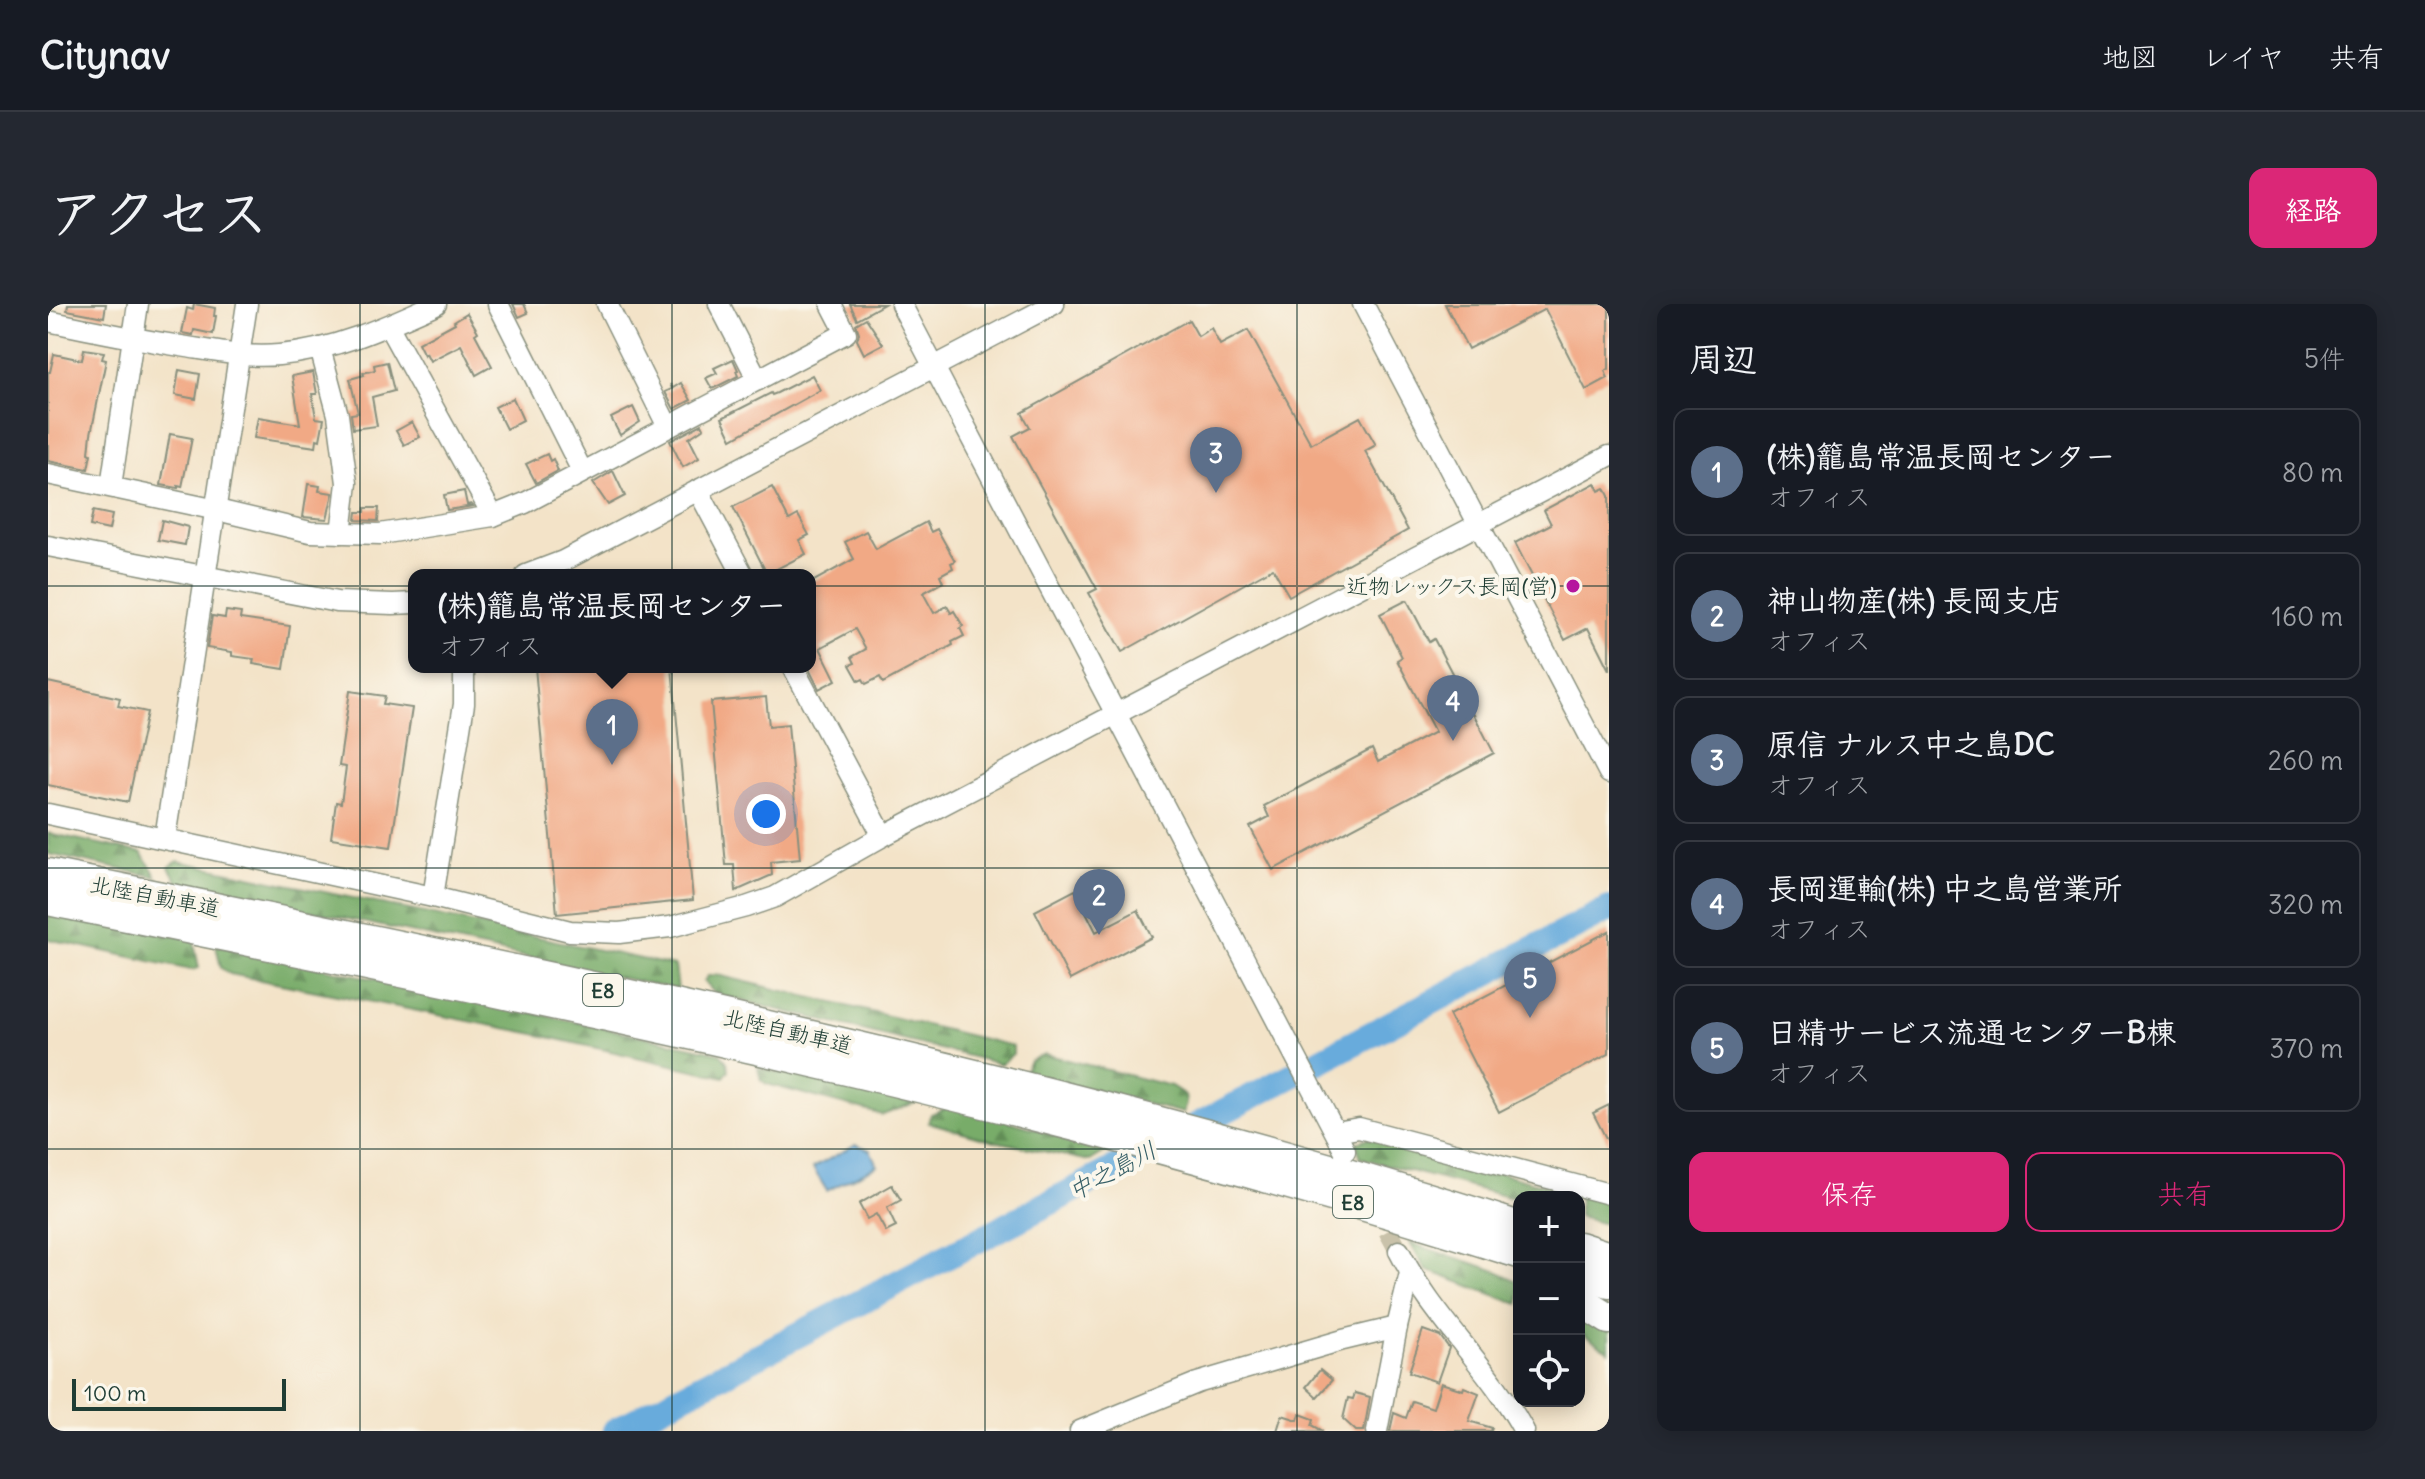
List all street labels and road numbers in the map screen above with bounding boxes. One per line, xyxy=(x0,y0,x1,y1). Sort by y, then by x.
street label: 北陸自動車道 xyxy=(88,870,222,922)
road number: E8 xyxy=(583,974,623,1006)
street label: 北陸自動車道 xyxy=(721,1003,855,1059)
road number: E8 xyxy=(1333,1186,1373,1218)

